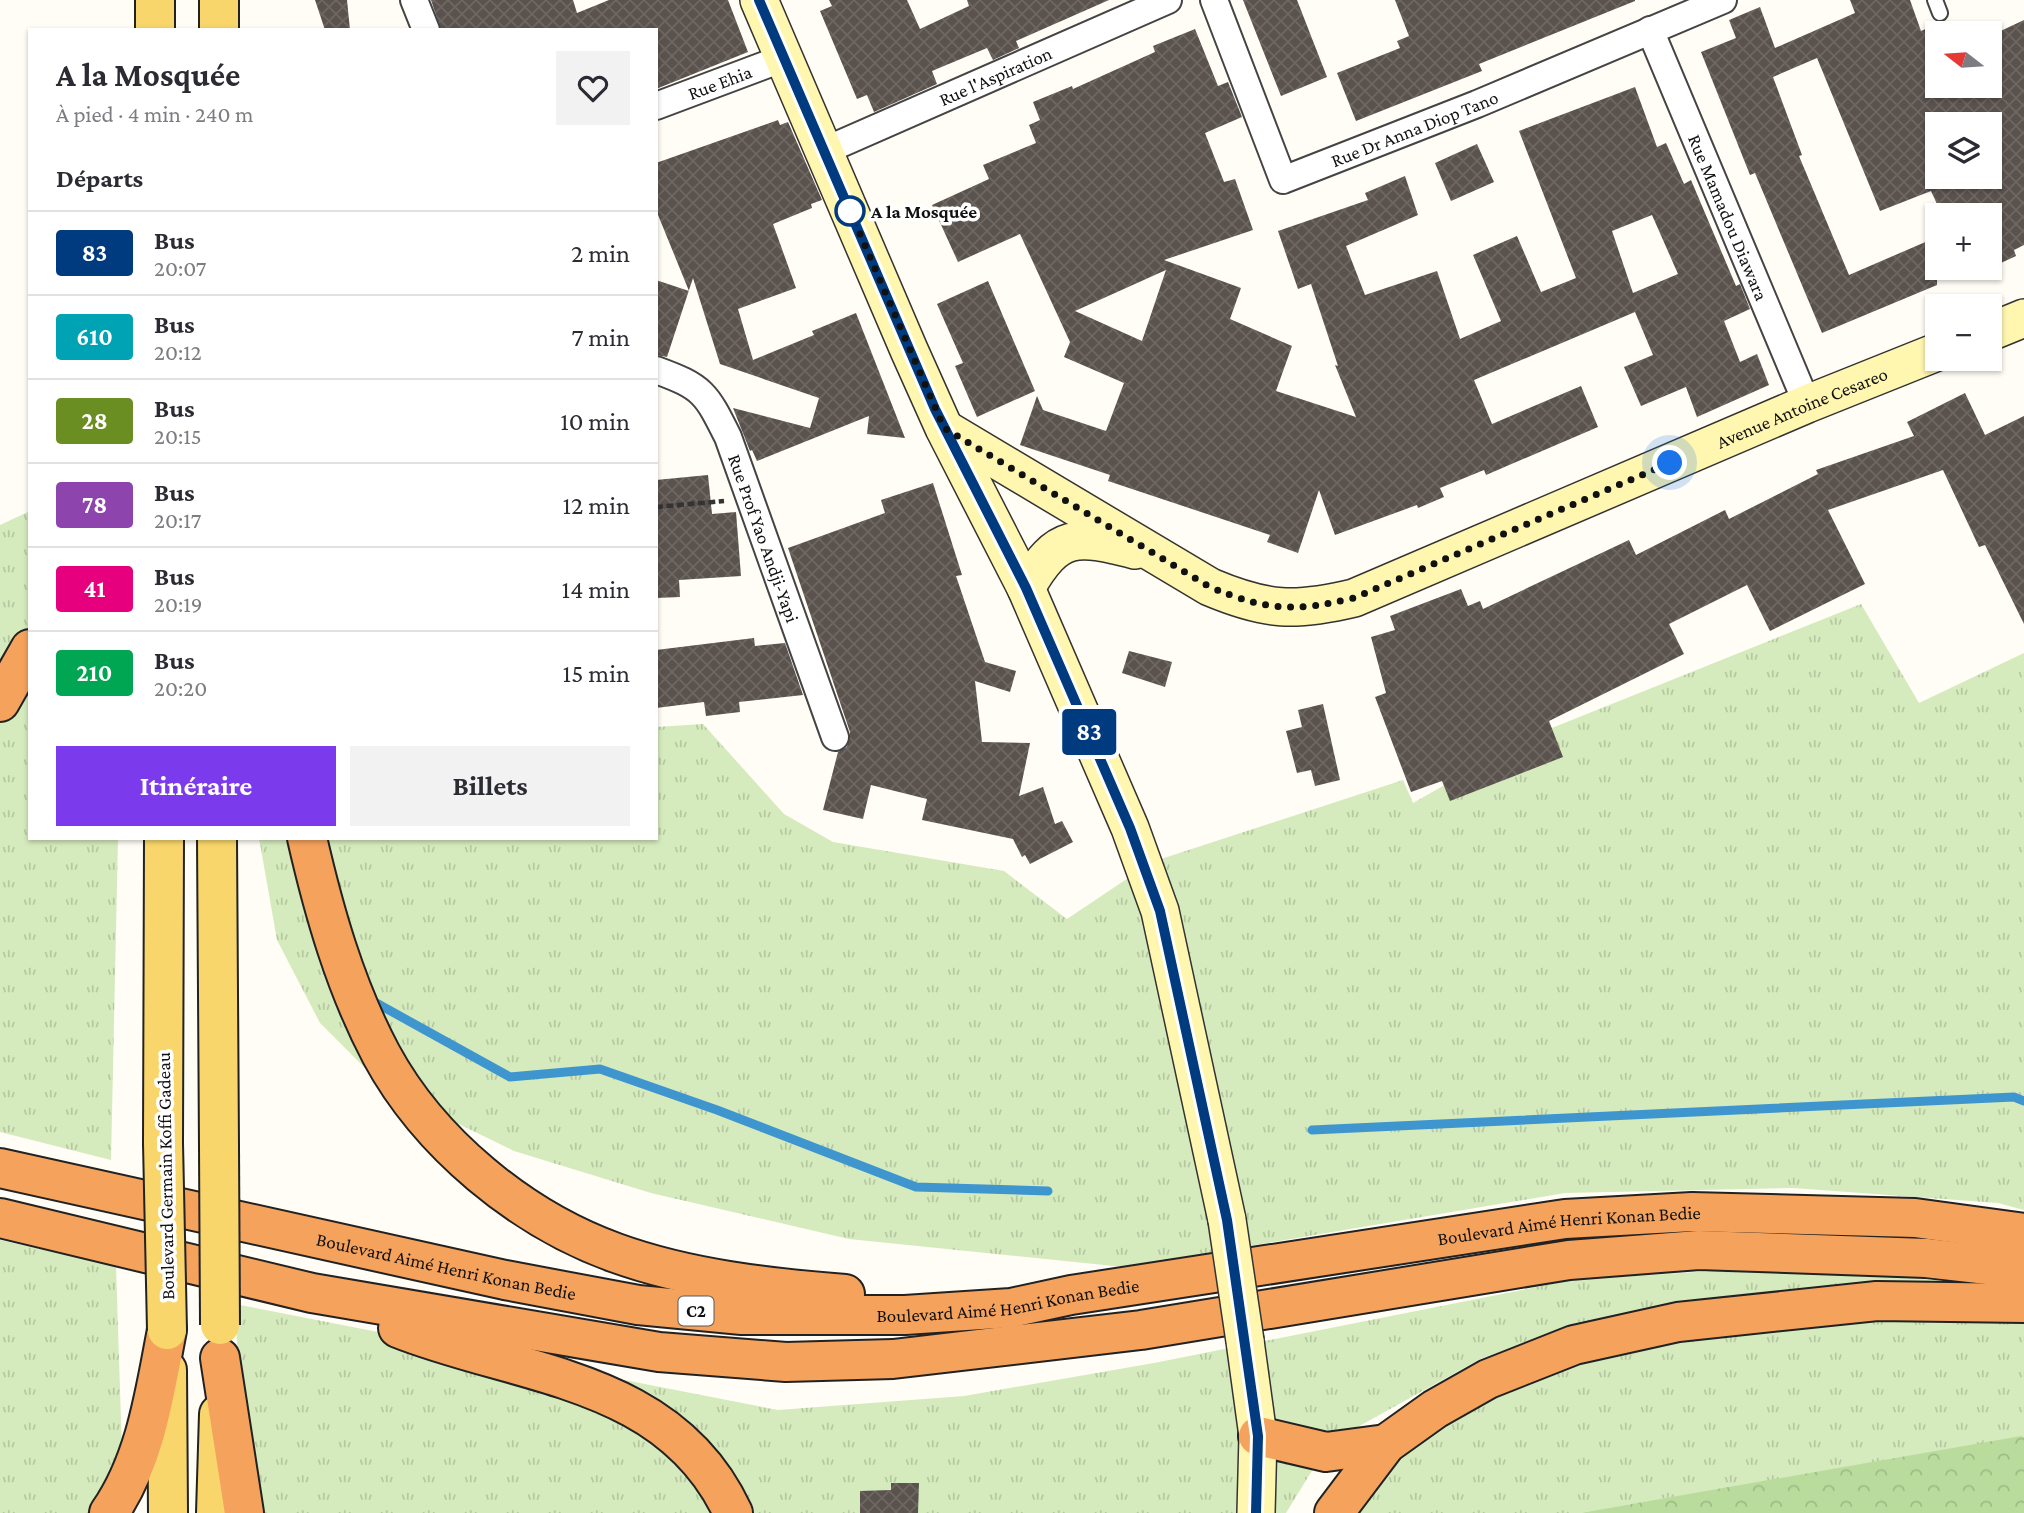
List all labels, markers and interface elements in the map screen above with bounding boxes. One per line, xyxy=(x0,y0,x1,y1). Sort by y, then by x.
north arrow xyxy=(1925,21,2002,98)
map controls xyxy=(1925,21,2002,371)
street label: Rue l'Aspiration xyxy=(936,42,1055,110)
button: heart xyxy=(556,51,630,125)
text: A la Mosquée xyxy=(56,56,240,93)
street label: Rue Ehia xyxy=(685,61,755,104)
street label: Rue Dr Anna Diop Tano xyxy=(1328,86,1501,171)
text: À pied · 4 min · 240 m xyxy=(56,101,253,127)
button: layers xyxy=(1925,112,2002,189)
street label: Rue Mamadou Diawara xyxy=(1684,131,1772,304)
text: Départs xyxy=(56,164,143,193)
marker: A la Mosquée xyxy=(835,196,865,226)
place label: A la Mosquée xyxy=(870,201,977,222)
button: + xyxy=(1925,203,2002,280)
text: Bus xyxy=(154,226,195,255)
text: 83 xyxy=(82,239,107,266)
text: 2 min xyxy=(571,239,630,268)
text: 20:07 xyxy=(154,255,206,281)
button: − xyxy=(1925,294,2002,371)
text: Bus xyxy=(154,310,195,339)
text: 610 xyxy=(76,323,113,350)
text: 7 min xyxy=(571,323,630,352)
text: 20:12 xyxy=(154,339,202,365)
street label: Avenue Antoine Cesareo xyxy=(1713,363,1890,453)
text: Bus xyxy=(154,394,195,423)
text: 28 xyxy=(81,407,108,434)
text: 10 min xyxy=(560,407,630,436)
text: 20:15 xyxy=(154,423,202,449)
your location xyxy=(1652,445,1687,480)
street label: Rue Prof Yao Andji-Yapi xyxy=(724,451,803,625)
text: Bus xyxy=(154,478,195,507)
text: 78 xyxy=(82,491,107,518)
text: 12 min xyxy=(562,491,630,520)
text: 20:17 xyxy=(154,507,201,533)
text: Bus xyxy=(154,562,195,591)
text: 41 xyxy=(84,575,105,602)
text: 14 min xyxy=(562,575,630,604)
text: 20:19 xyxy=(154,591,203,617)
text: Bus xyxy=(154,646,195,675)
text: 210 xyxy=(77,659,112,686)
text: 15 min xyxy=(563,659,630,688)
text: 20:20 xyxy=(154,675,207,701)
line badge: 83 xyxy=(1058,709,1120,755)
text: 83 xyxy=(1076,718,1102,745)
button: Itinéraire xyxy=(56,746,336,826)
button: Billets xyxy=(350,746,630,826)
street label: Boulevard Germain Koffi Gadeau xyxy=(153,1052,178,1300)
street label: Boulevard Aimé Henri Konan Bedie xyxy=(1436,1202,1701,1249)
street label: Boulevard Aimé Henri Konan Bedie xyxy=(314,1229,578,1304)
street label: Boulevard Aimé Henri Konan Bedie xyxy=(876,1275,1141,1326)
road number: C2 xyxy=(678,1296,714,1326)

